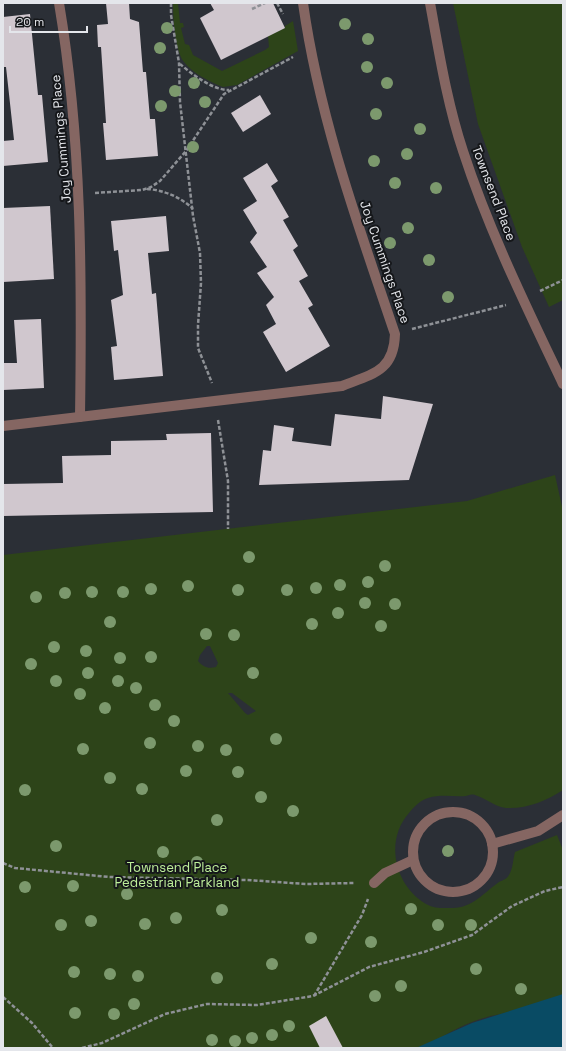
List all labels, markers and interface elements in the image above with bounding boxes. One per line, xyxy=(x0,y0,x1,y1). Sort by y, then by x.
scale bar xyxy=(10,8,87,34)
text: 20 m xyxy=(16,14,44,30)
street label: Joy Cummings Place xyxy=(47,74,75,204)
street label: Townsend Place xyxy=(468,143,520,243)
street label: Joy Cummings Place xyxy=(356,198,414,326)
park label: Townsend Place Pedestrian Parkland xyxy=(115,859,239,891)

